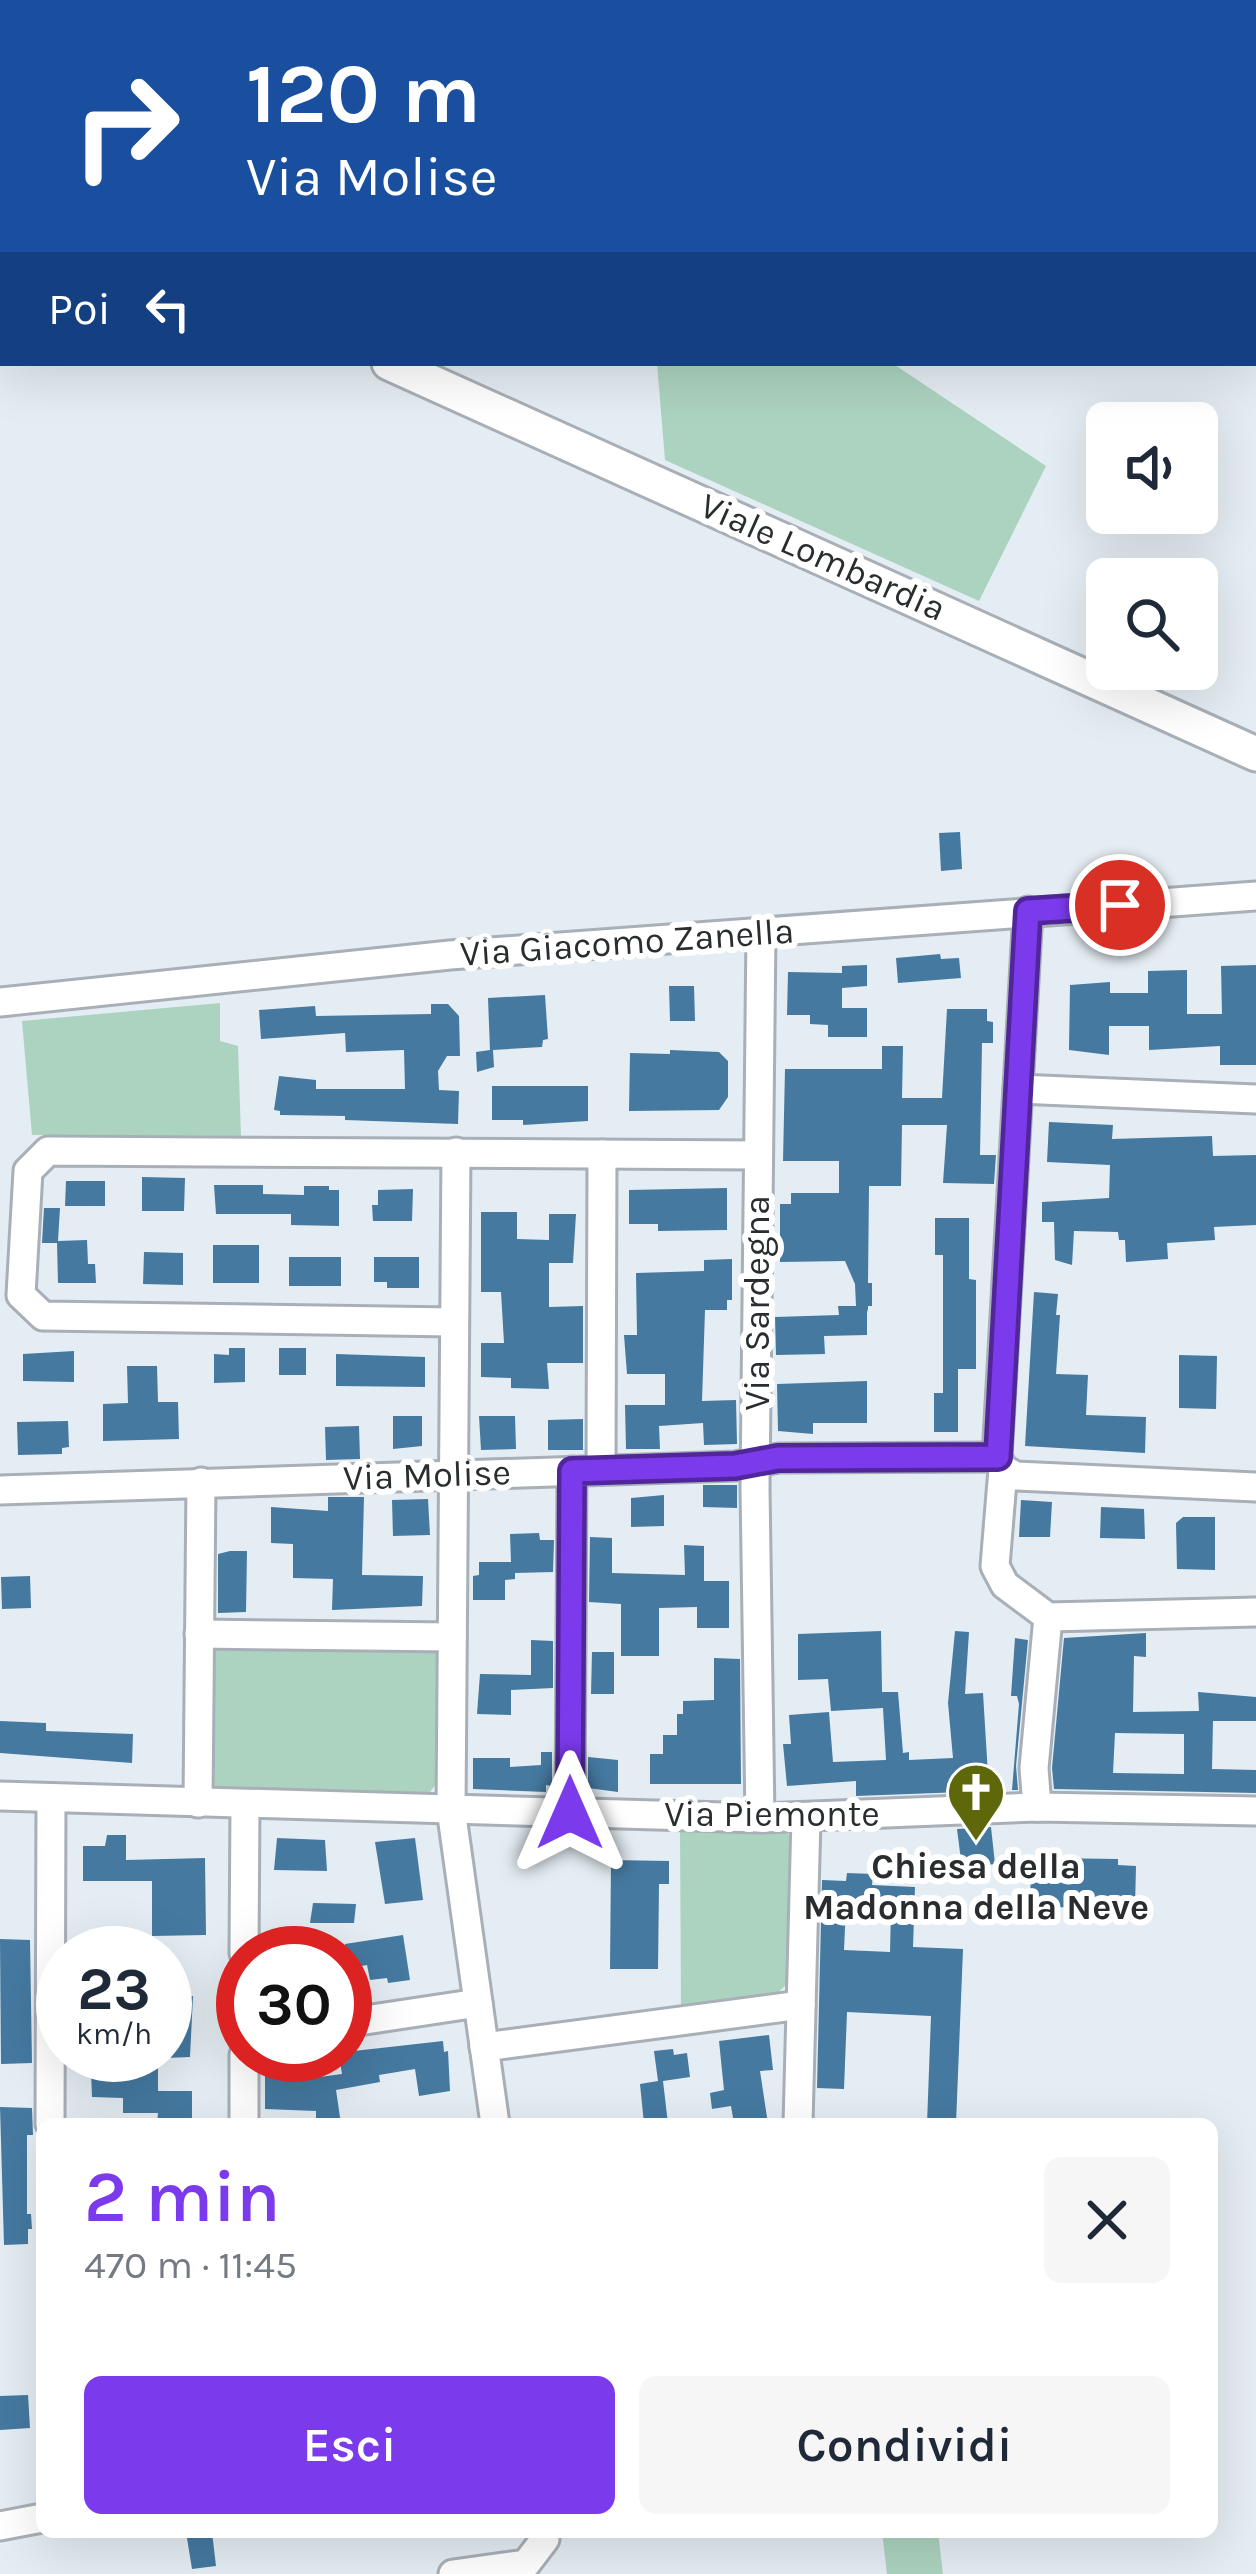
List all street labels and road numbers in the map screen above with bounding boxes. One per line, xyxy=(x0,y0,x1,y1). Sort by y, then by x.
street label: Viale Lombardia xyxy=(694,484,952,630)
street label: Via Giacomo Zanella xyxy=(459,909,795,975)
street label: Via Sardegna xyxy=(736,1195,778,1411)
street label: Via Molise xyxy=(342,1451,512,1499)
street label: Via Piemonte xyxy=(664,1793,880,1835)

